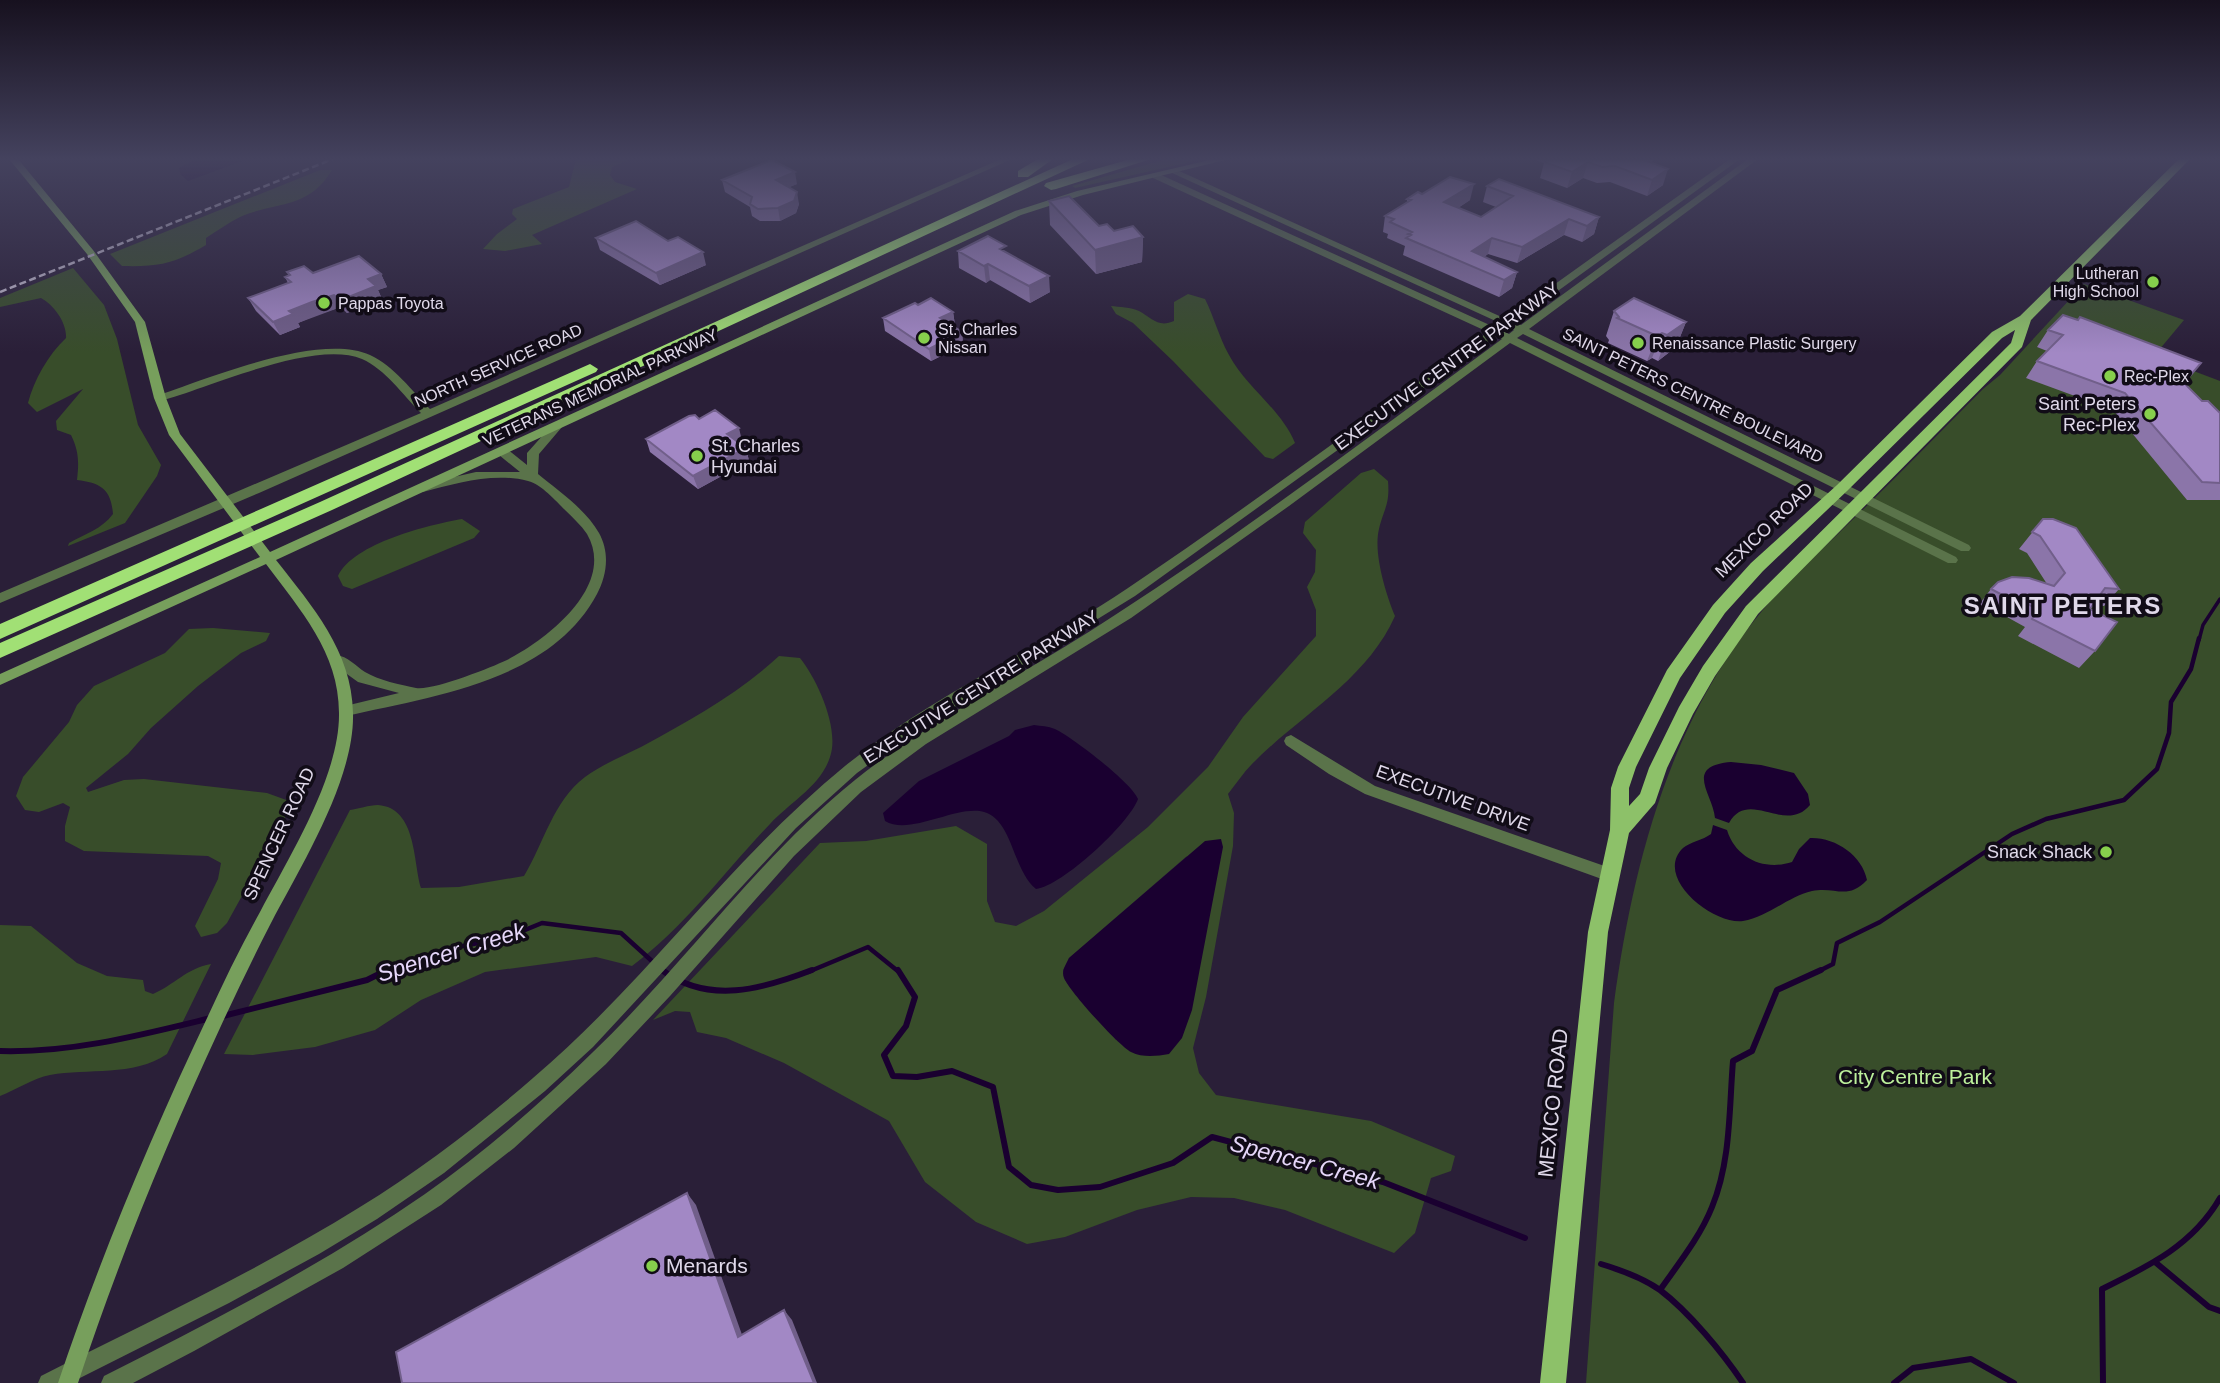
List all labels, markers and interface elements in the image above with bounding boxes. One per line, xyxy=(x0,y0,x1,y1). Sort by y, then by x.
place label: Lutheran High School xyxy=(2053,265,2139,300)
marker: Lutheran High School xyxy=(2145,274,2161,290)
street label: EXECUTIVE CENTRE PARKWAY xyxy=(1331,278,1563,454)
marker: Pappas Toyota xyxy=(316,295,332,311)
place label: Pappas Toyota xyxy=(338,295,444,312)
street label: NORTH SERVICE ROAD xyxy=(412,321,585,410)
place label: St. Charles Nissan xyxy=(938,321,1017,356)
street label: VETERANS MEMORIAL PARKWAY xyxy=(480,325,721,449)
street label: SAINT PETERS CENTRE BOULEVARD xyxy=(1560,325,1826,466)
marker: St. Charles Nissan xyxy=(916,330,932,346)
marker: Renaissance Plastic Surgery xyxy=(1630,335,1646,351)
place label: Renaissance Plastic Surgery xyxy=(1652,335,1857,352)
marker: Rec-Plex xyxy=(2102,368,2118,384)
place label: Rec-Plex xyxy=(2124,368,2189,385)
place label: Saint Peters Rec-Plex xyxy=(2038,394,2136,435)
marker: Saint Peters Rec-Plex xyxy=(2142,406,2158,422)
place label: St. Charles Hyundai xyxy=(711,436,800,477)
marker: St. Charles Hyundai xyxy=(689,448,705,464)
street label: MEXICO ROAD xyxy=(1711,478,1817,582)
district label: SAINT PETERS xyxy=(1964,592,2162,619)
street label: EXECUTIVE CENTRE PARKWAY xyxy=(860,606,1102,768)
street label: EXECUTIVE DRIVE xyxy=(1373,761,1533,835)
street label: SPENCER ROAD xyxy=(240,765,318,903)
place label: Snack Shack xyxy=(1987,842,2093,862)
marker: Snack Shack xyxy=(2098,844,2114,860)
water label: Spencer Creek xyxy=(374,917,530,987)
street label: MEXICO ROAD xyxy=(1533,1027,1572,1178)
park label: City Centre Park xyxy=(1838,1065,1993,1088)
water label: Spencer Creek xyxy=(1228,1130,1384,1195)
place label: Menards xyxy=(666,1254,748,1277)
marker: Menards xyxy=(644,1258,660,1274)

